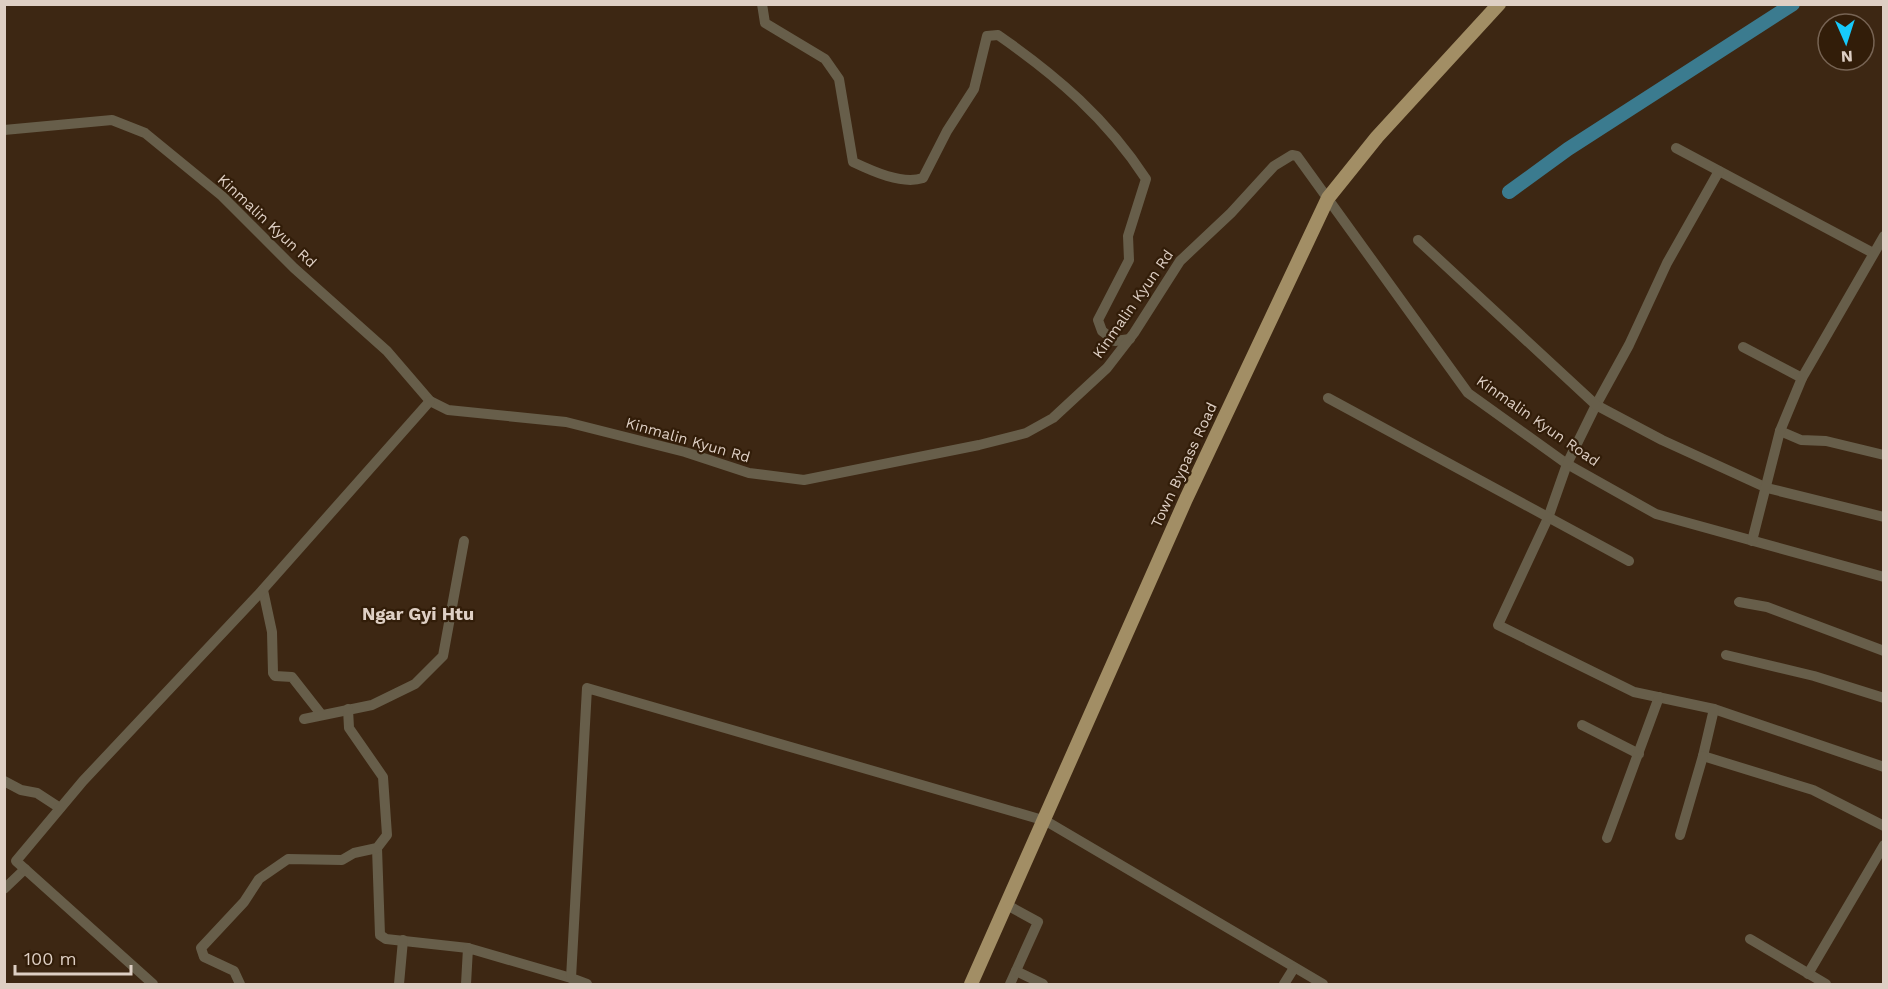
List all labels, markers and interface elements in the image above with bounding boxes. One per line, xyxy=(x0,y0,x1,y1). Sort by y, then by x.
north arrow xyxy=(1816,12,1876,72)
text: N xyxy=(1840,47,1853,66)
street label: Kinmalin Kyun Rd xyxy=(214,171,320,271)
street label: Kinmalin Kyun Rd xyxy=(1089,246,1177,362)
street label: Kinmalin Kyun Road xyxy=(1473,372,1603,470)
street label: Town Bypass Road xyxy=(1147,400,1221,530)
street label: Kinmalin Kyun Rd xyxy=(624,414,752,466)
district label: Ngar Gyi Htu xyxy=(362,603,474,624)
scale bar xyxy=(15,938,130,976)
text: 100 m xyxy=(24,948,77,969)

